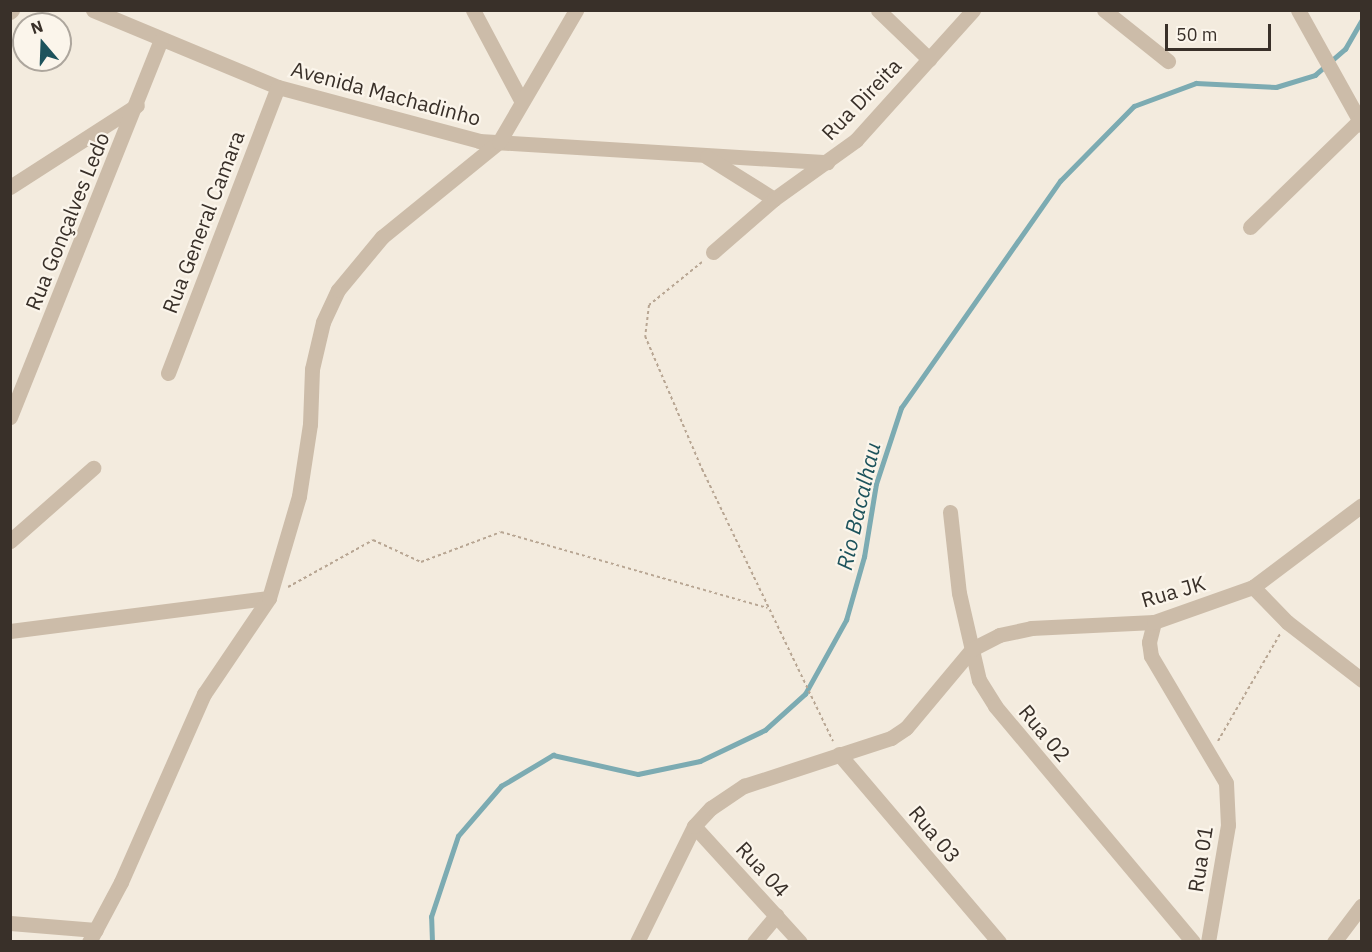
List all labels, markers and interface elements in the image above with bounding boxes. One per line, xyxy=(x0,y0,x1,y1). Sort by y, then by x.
north arrow xyxy=(12,12,72,72)
scale bar xyxy=(1168,12,1274,50)
text: N xyxy=(28,16,46,38)
text: 50 m xyxy=(1176,23,1218,46)
street label: Rua Direita xyxy=(816,53,906,145)
street label: Avenida Machadinho xyxy=(288,56,484,130)
street label: Rua General Camara xyxy=(157,127,249,317)
street label: Rua Gonçalves Ledo xyxy=(20,128,114,314)
water label: Rio Bacalhau xyxy=(830,440,886,572)
street label: Rua JK xyxy=(1138,570,1208,612)
street label: Rua 02 xyxy=(1014,699,1076,767)
street label: Rua 03 xyxy=(904,800,966,868)
street label: Rua 01 xyxy=(1182,824,1218,894)
street label: Rua 04 xyxy=(731,836,795,902)

